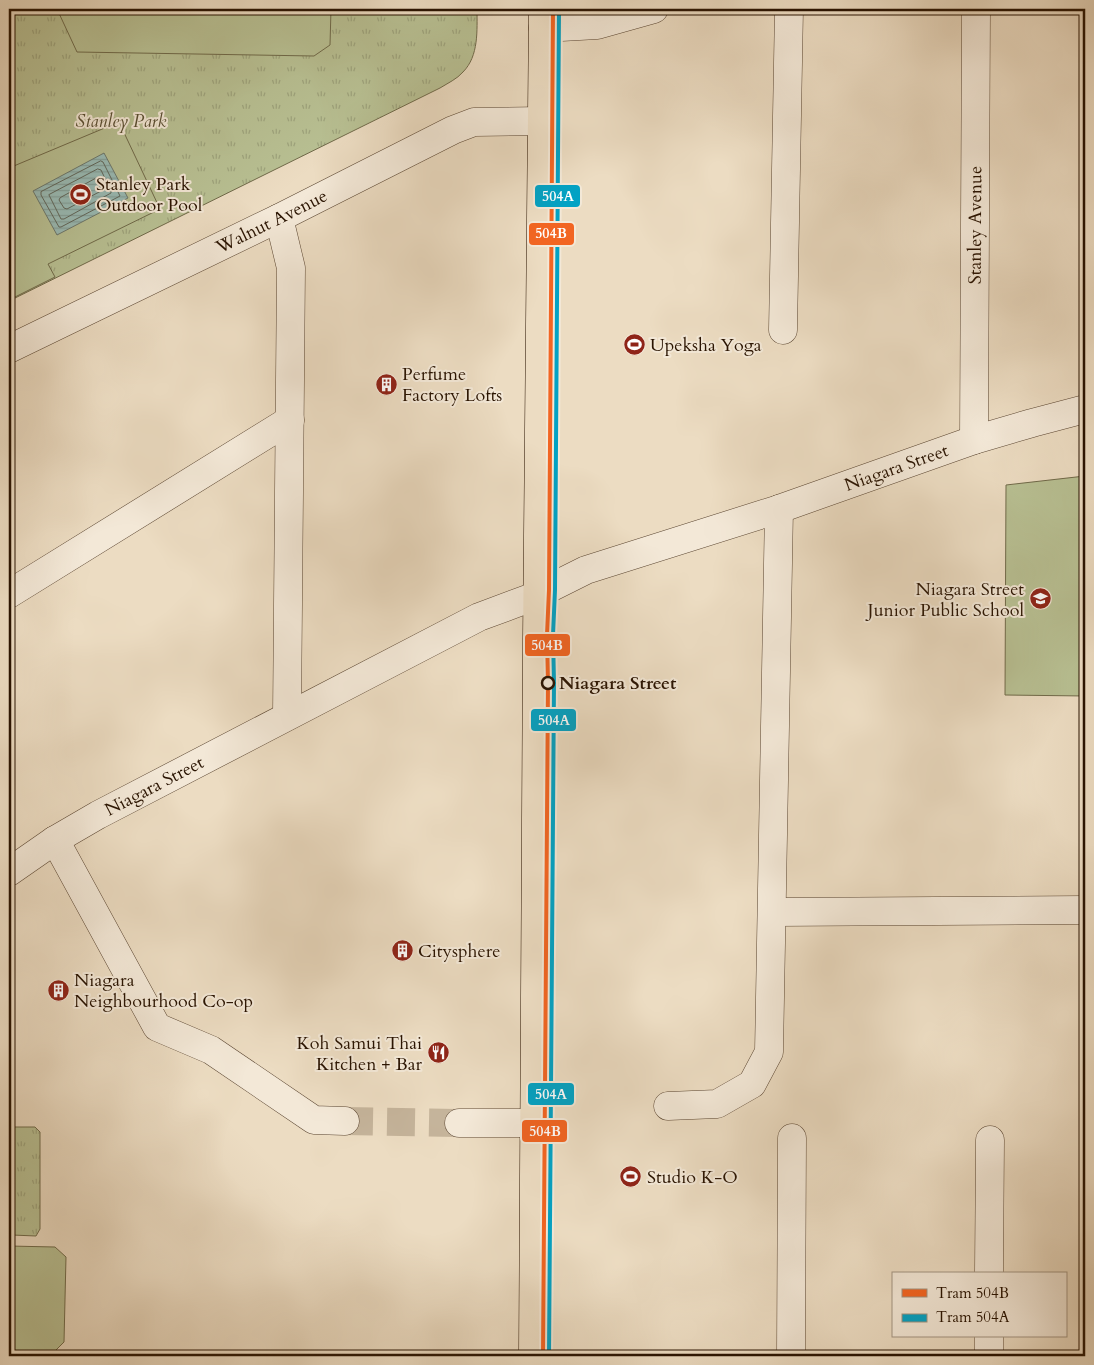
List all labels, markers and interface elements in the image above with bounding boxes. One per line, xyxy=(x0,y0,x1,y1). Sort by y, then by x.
park label: Stanley Park xyxy=(75,109,167,134)
street label: Stanley Avenue xyxy=(963,166,988,284)
place label: Stanley Park Outdoor Pool xyxy=(96,172,203,218)
sports icon: Stanley Park Outdoor Pool xyxy=(68,182,92,206)
street label: Walnut Avenue xyxy=(211,184,332,260)
line badge: 504A xyxy=(534,184,581,208)
text: 504A xyxy=(542,187,574,206)
line badge: 504B xyxy=(528,222,575,246)
text: 504B xyxy=(535,224,567,243)
sports icon: Upeksha Yoga xyxy=(622,333,646,357)
place label: Upeksha Yoga xyxy=(650,333,762,358)
place label: Perfume Factory Lofts xyxy=(402,362,502,408)
building icon: Perfume Factory Lofts xyxy=(374,372,398,396)
street label: Niagara Street xyxy=(841,438,952,498)
place label: Niagara Street Junior Public School xyxy=(865,577,1024,623)
school or university icon: Niagara Street Junior Public School xyxy=(1028,587,1052,611)
line badge: 504B xyxy=(524,633,571,657)
text: 504B xyxy=(531,636,563,655)
place label: Niagara Street xyxy=(559,671,677,696)
marker: Niagara Street xyxy=(541,676,555,690)
line badge: 504A xyxy=(530,708,577,732)
text: 504A xyxy=(538,711,570,730)
street label: Niagara Street xyxy=(100,750,209,822)
building icon: Citysphere xyxy=(390,939,414,963)
place label: Citysphere xyxy=(418,939,500,964)
place label: Niagara Neighbourhood Co-op xyxy=(74,968,253,1014)
building icon: Niagara Neighbourhood Co-op xyxy=(46,978,70,1002)
place label: Koh Samui Thai Kitchen + Bar xyxy=(296,1031,422,1077)
restaurant icon: Koh Samui Thai Kitchen + Bar xyxy=(426,1041,450,1065)
line badge: 504A xyxy=(527,1082,575,1106)
text: 504A xyxy=(535,1085,567,1104)
line badge: 504B xyxy=(521,1119,568,1143)
text: 504B xyxy=(529,1122,561,1141)
sports icon: Studio K-O xyxy=(619,1165,643,1189)
place label: Studio K-O xyxy=(647,1165,738,1190)
legend xyxy=(892,1272,1066,1338)
text: Tram 504B xyxy=(936,1283,1009,1303)
text: Tram 504A xyxy=(936,1307,1010,1327)

